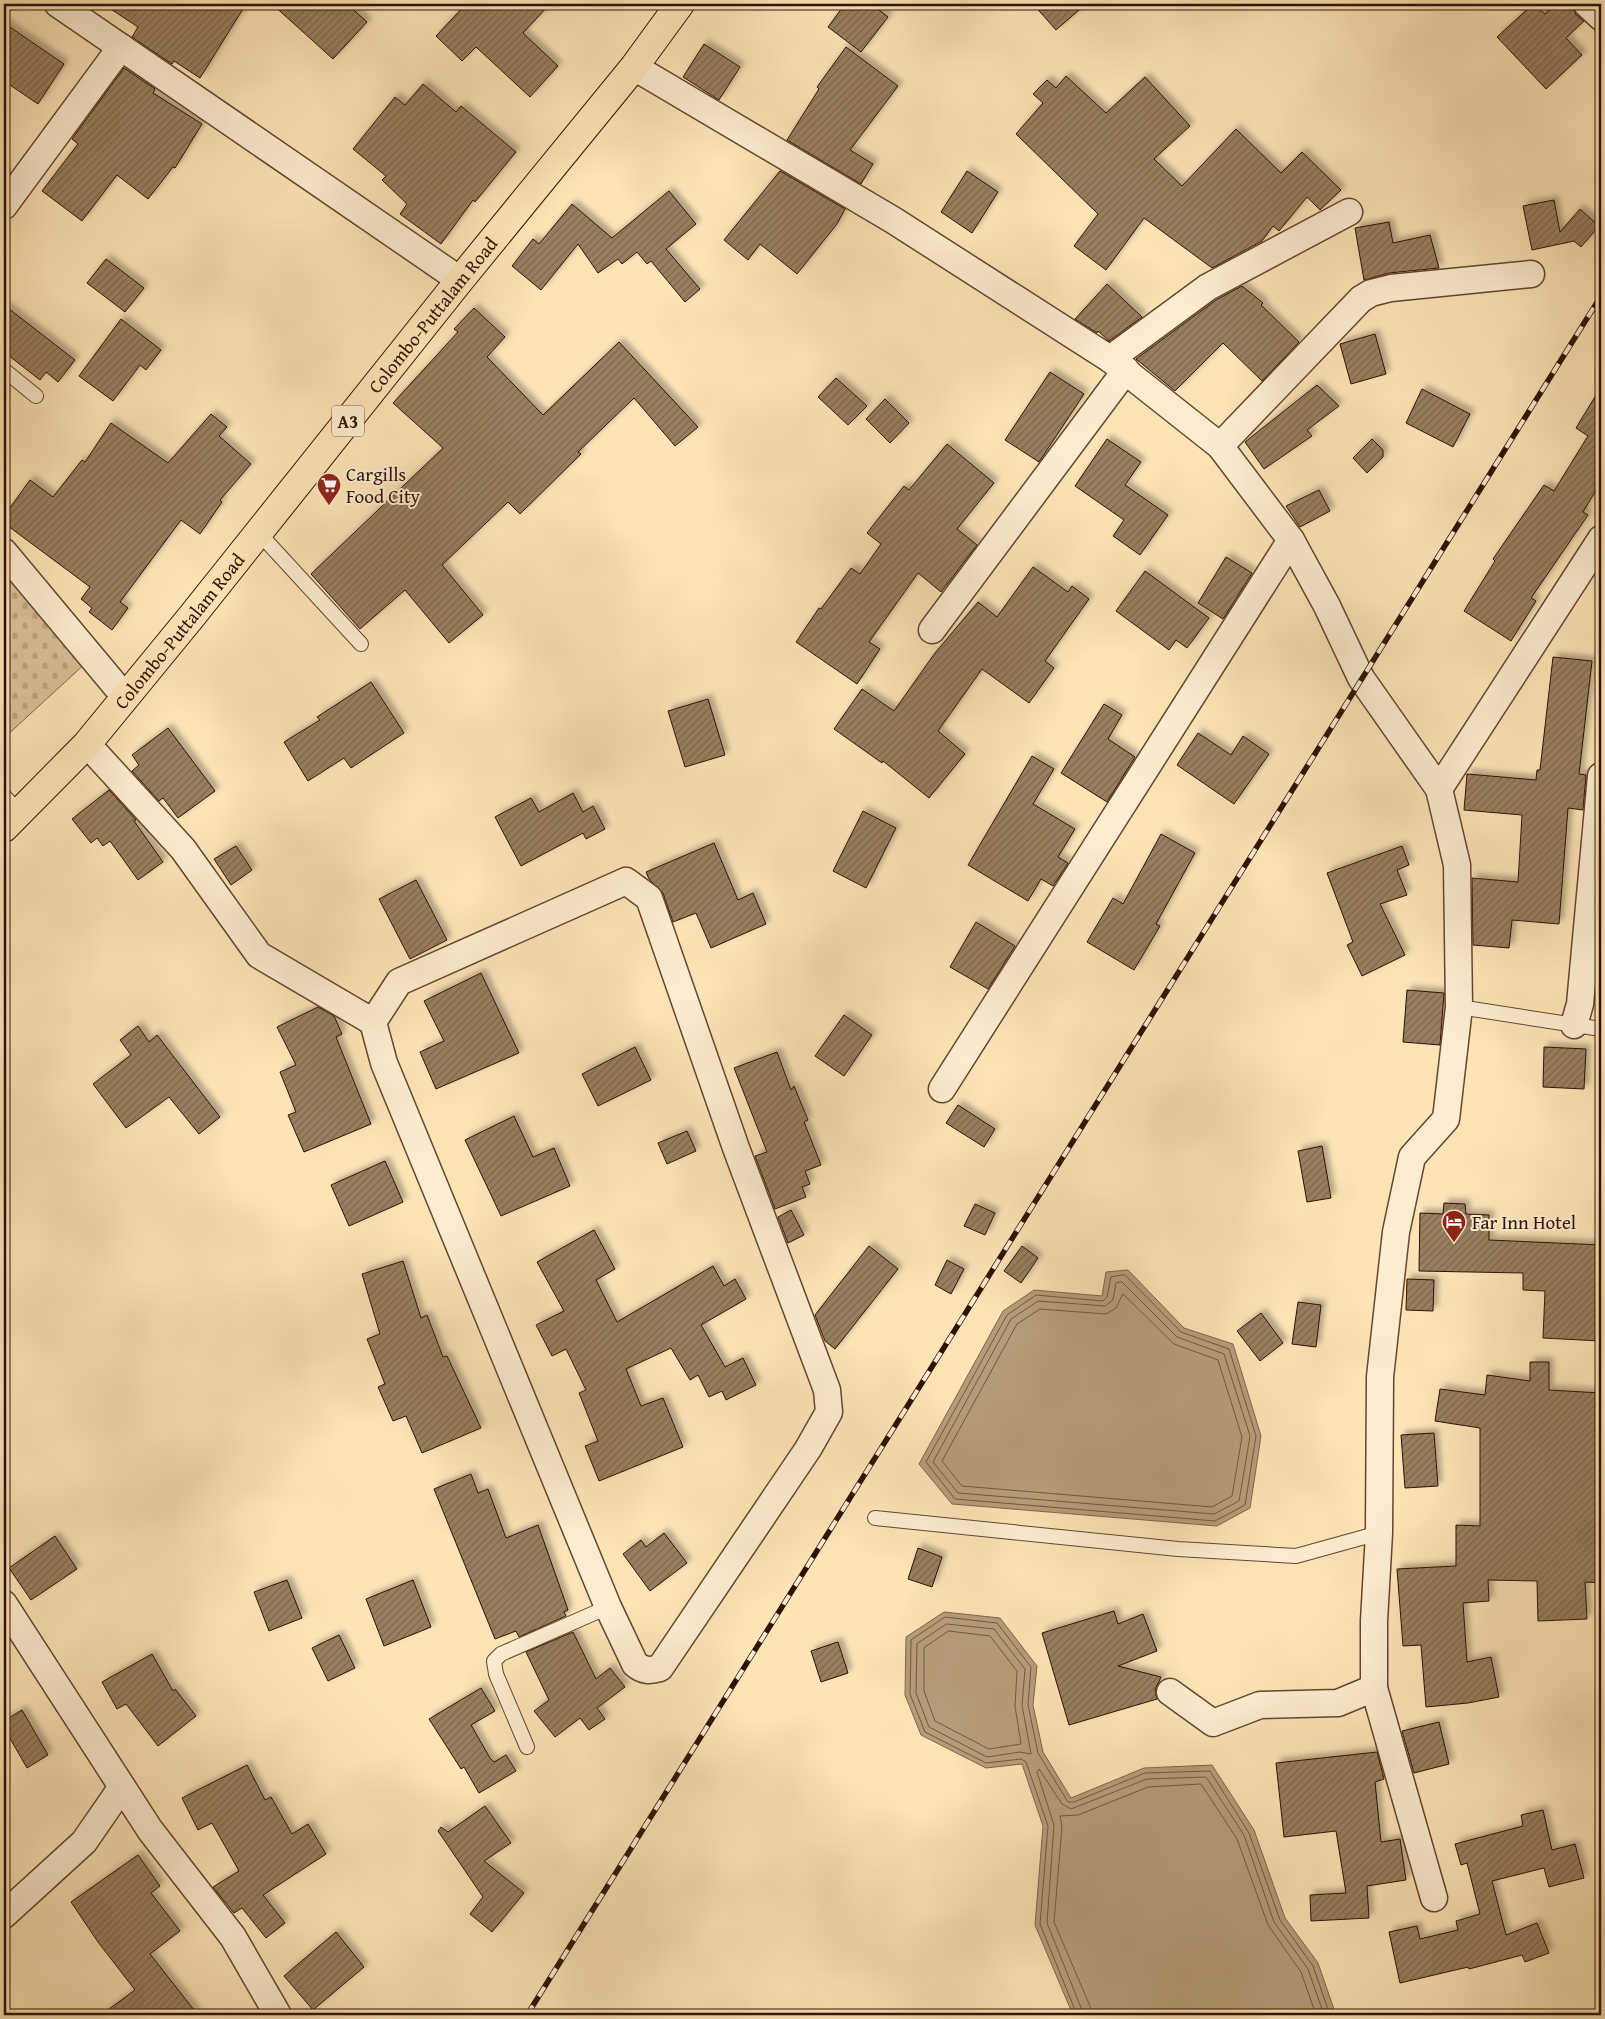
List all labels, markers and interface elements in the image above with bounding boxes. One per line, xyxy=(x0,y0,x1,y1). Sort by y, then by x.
street label: Colombo-Puttalam Road xyxy=(361,230,504,399)
road number: A3 xyxy=(332,406,364,436)
place label: Cargills Food City xyxy=(346,460,421,510)
supermarket icon: Cargills Food City xyxy=(316,472,342,506)
street label: Colombo-Puttalam Road xyxy=(107,546,252,715)
place label: Far Inn Hotel xyxy=(1472,1208,1576,1236)
hotel icon: Far Inn Hotel xyxy=(1441,1209,1467,1243)

